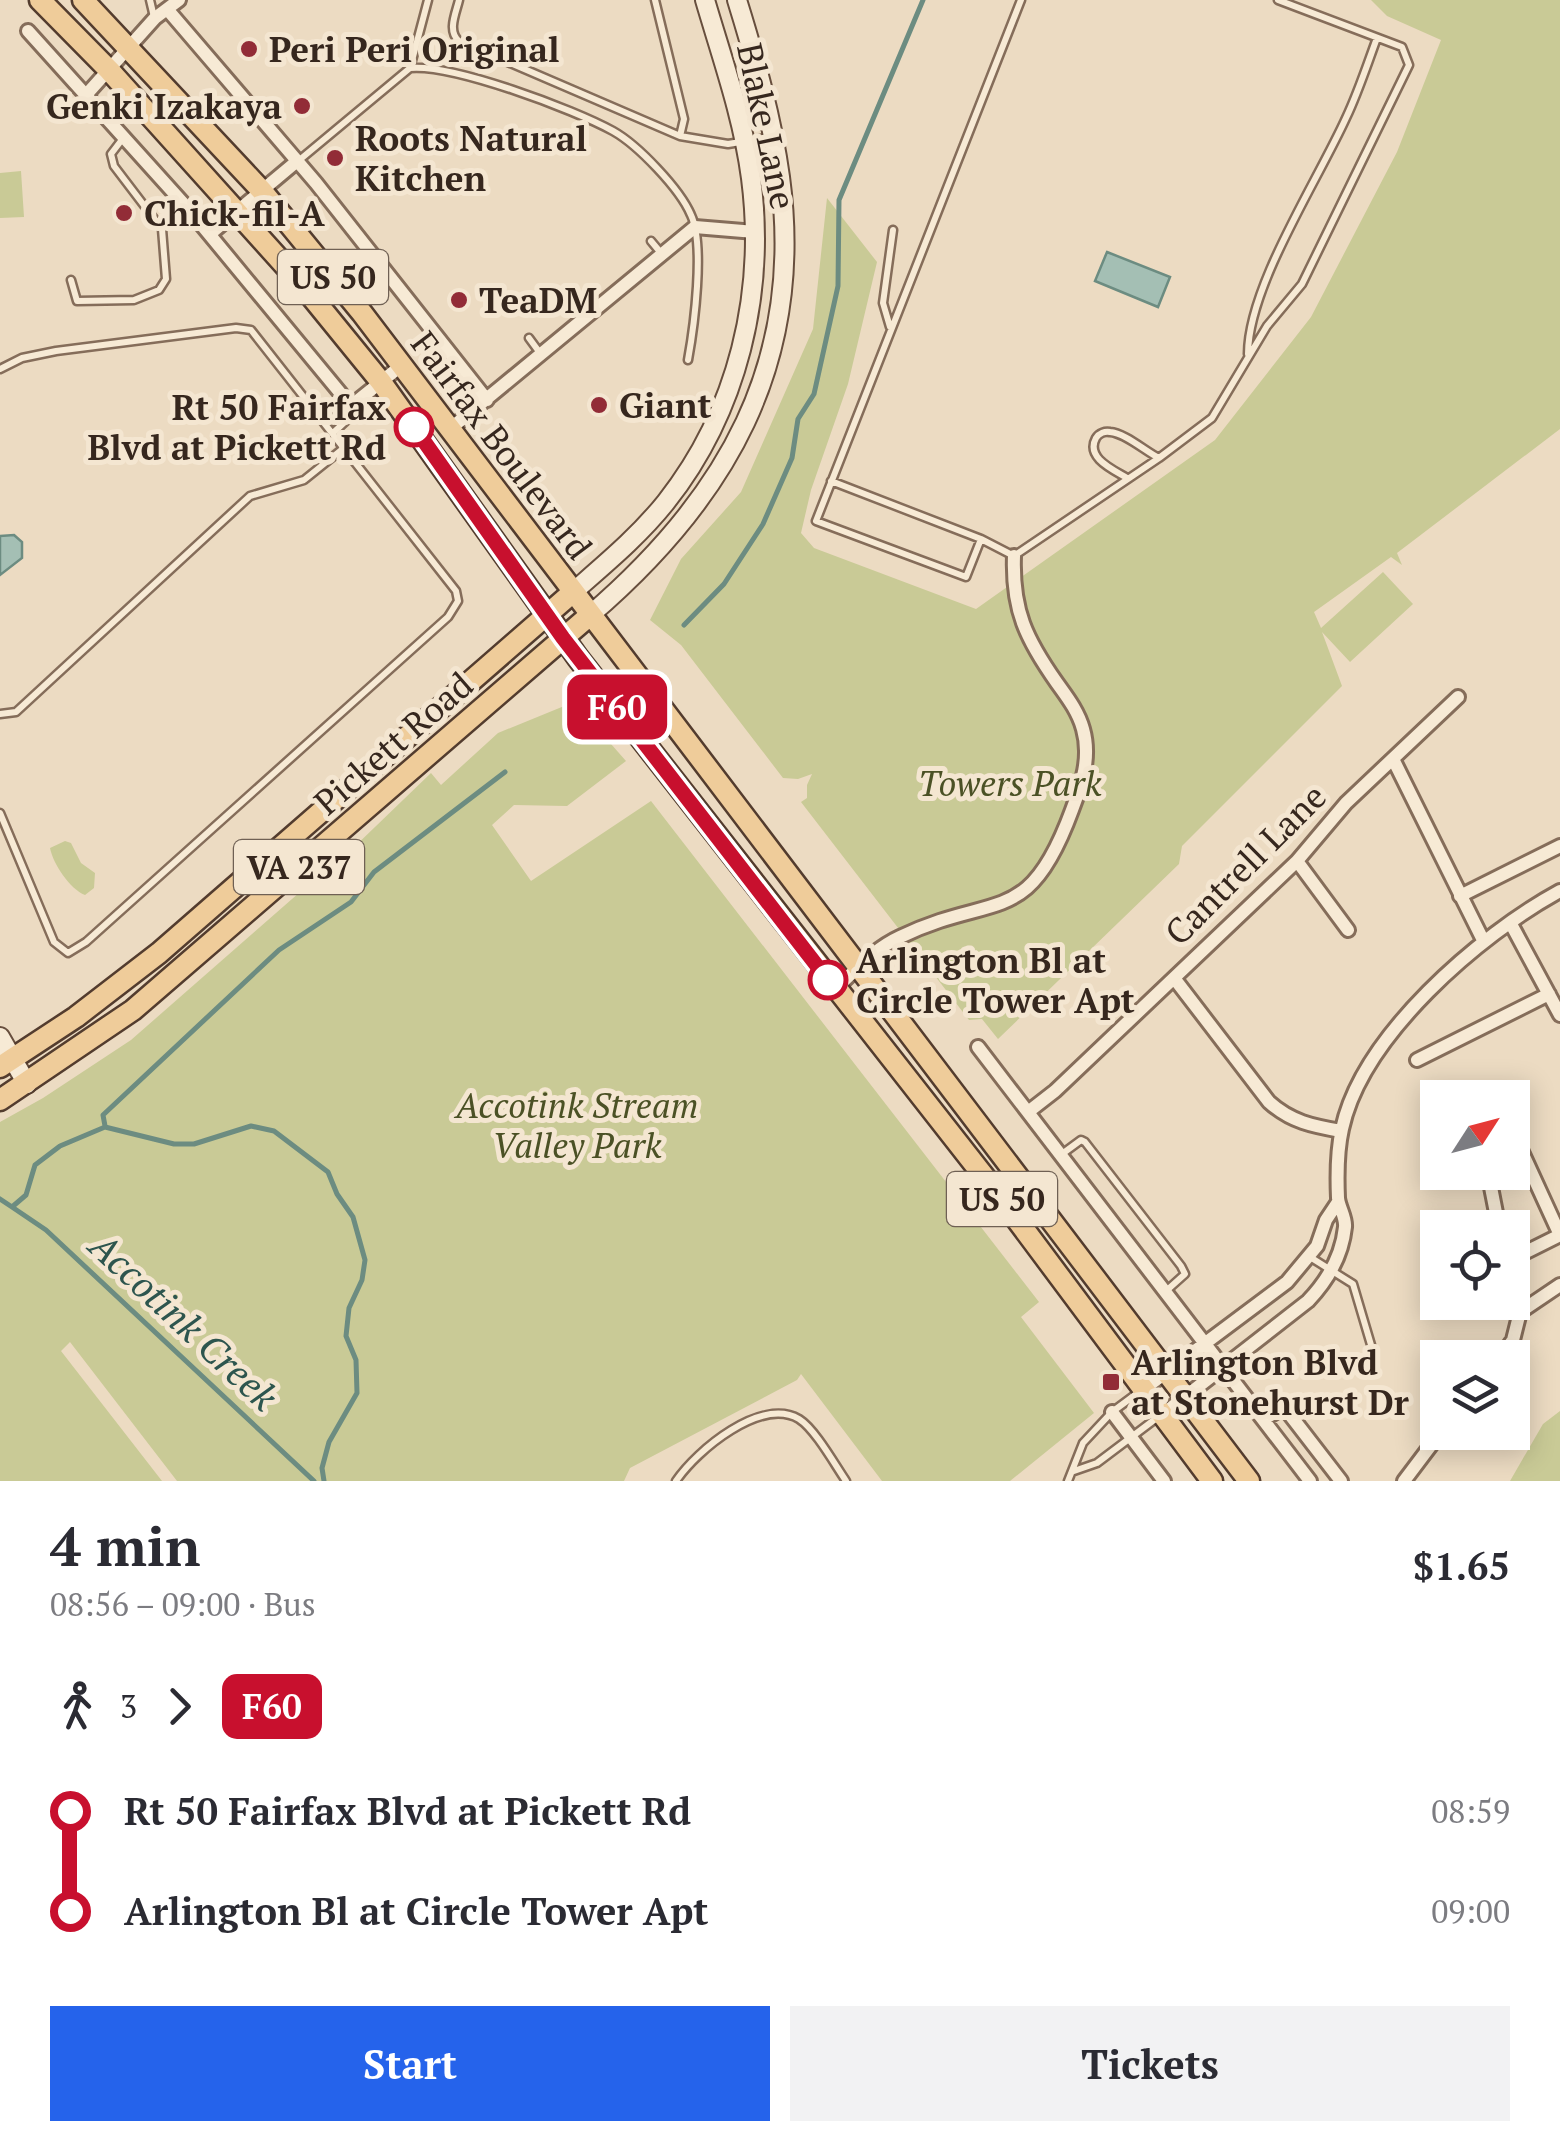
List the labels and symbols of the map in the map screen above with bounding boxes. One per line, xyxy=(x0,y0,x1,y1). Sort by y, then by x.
place label: Peri Peri Original xyxy=(269,26,560,72)
marker: Peri Peri Original xyxy=(238,38,260,60)
street label: Blake Lane xyxy=(727,39,807,213)
place label: Genki Izakaya xyxy=(46,83,282,129)
marker: Genki Izakaya xyxy=(291,95,313,117)
place label: Roots Natural Kitchen xyxy=(355,115,587,201)
marker: Roots Natural Kitchen xyxy=(324,147,346,169)
place label: Chick-fil-A xyxy=(144,190,325,236)
marker: Chick-fil-A xyxy=(113,202,135,224)
road number: US 50 xyxy=(278,250,388,304)
place label: TeaDM xyxy=(479,277,597,323)
marker: TeaDM xyxy=(448,289,470,311)
street label: Fairfax Boulevard xyxy=(401,322,603,568)
place label: Giant xyxy=(619,382,711,428)
place label: Rt 50 Fairfax Blvd at Pickett Rd xyxy=(87,384,386,470)
marker: Giant xyxy=(588,394,610,416)
marker: Rt 50 Fairfax Blvd at Pickett Rd xyxy=(395,408,433,446)
street label: Pickett Road xyxy=(304,662,482,824)
line badge: F60 xyxy=(560,674,674,740)
park label: Towers Park xyxy=(918,760,1102,806)
street label: Cantrell Lane xyxy=(1155,774,1335,954)
road number: VA 237 xyxy=(234,840,364,894)
place label: Arlington Bl at Circle Tower Apt xyxy=(856,937,1135,1023)
marker: Arlington Bl at Circle Tower Apt xyxy=(809,961,847,999)
north arrow xyxy=(1420,1080,1530,1190)
park label: Accotink Stream Valley Park xyxy=(454,1082,698,1168)
road number: US 50 xyxy=(947,1172,1057,1226)
water label: Accotink Creek xyxy=(78,1220,289,1422)
place label: Arlington Blvd at Stonehurst Dr xyxy=(1131,1339,1409,1425)
marker: Arlington Blvd at Stonehurst Dr xyxy=(1100,1371,1122,1393)

